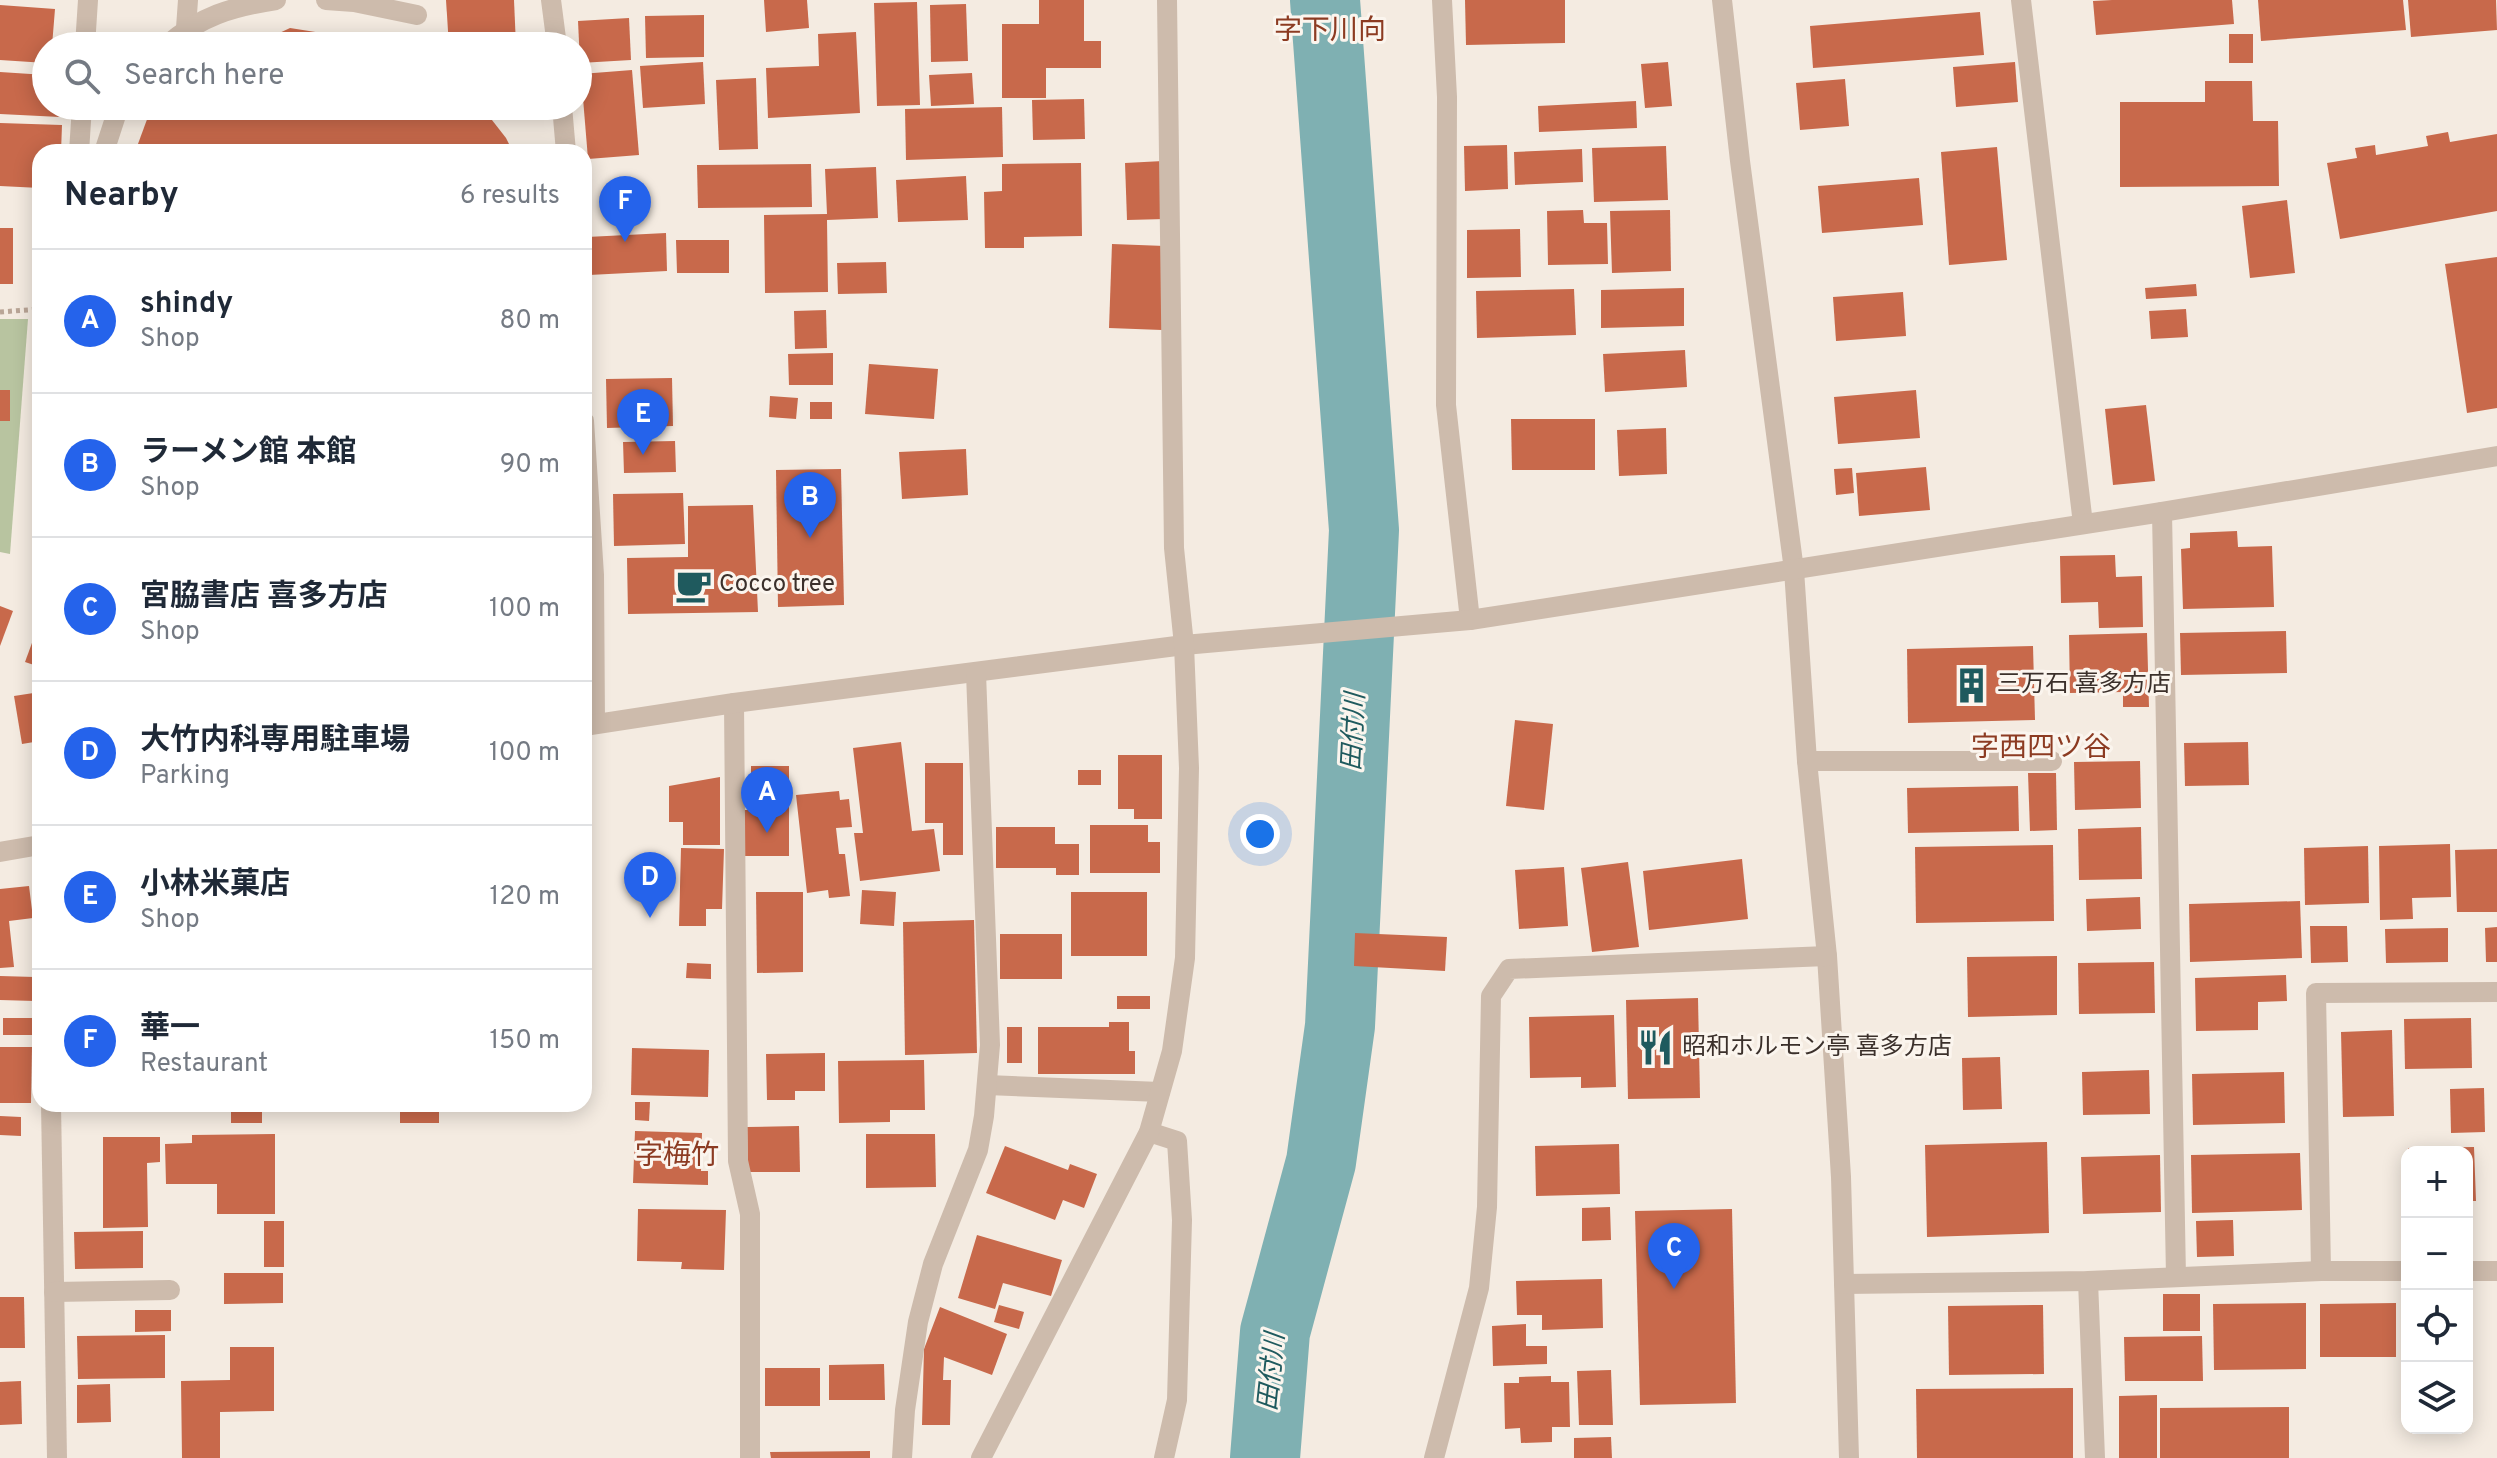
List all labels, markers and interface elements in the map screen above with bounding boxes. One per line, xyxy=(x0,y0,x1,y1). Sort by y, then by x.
district label: 字下川向 xyxy=(1274,14,1386,50)
search box xyxy=(32,32,592,120)
icon: search xyxy=(60,54,104,98)
text: Search here xyxy=(124,58,284,95)
text: Nearby xyxy=(64,175,179,218)
pin: F xyxy=(599,176,651,242)
text: 6 results xyxy=(460,180,560,213)
text: shindy xyxy=(140,286,233,323)
text: A xyxy=(81,305,99,338)
text: 80 m xyxy=(500,305,560,338)
text: Shop xyxy=(140,323,200,356)
pin: E xyxy=(617,389,669,455)
text: ラーメン館 本館 xyxy=(140,435,356,472)
text: B xyxy=(81,449,99,482)
text: 90 m xyxy=(500,449,560,482)
text: Shop xyxy=(140,472,200,505)
pin: B xyxy=(784,472,836,538)
cafe icon: Cocco tree xyxy=(674,566,712,604)
place label: Cocco tree xyxy=(719,570,835,600)
text: 宮脇書店 喜多方店 xyxy=(140,579,388,616)
text: C xyxy=(82,593,98,626)
text: 100 m xyxy=(489,593,560,626)
text: Shop xyxy=(140,616,200,649)
building icon: 三万石 喜多方店 xyxy=(1952,666,1990,704)
place label: 三万石 喜多方店 xyxy=(1997,670,2171,700)
water label: 田付川 xyxy=(1336,689,1374,772)
text: 大竹内科専用駐車場 xyxy=(140,723,410,760)
district label: 字西四ツ谷 xyxy=(1971,731,2111,767)
text: D xyxy=(81,737,99,770)
text: 100 m xyxy=(489,737,560,770)
text: Parking xyxy=(140,760,230,793)
pin: A xyxy=(741,767,793,833)
your location xyxy=(1240,814,1280,854)
pin: D xyxy=(624,852,676,918)
text: 小林米菓店 xyxy=(140,867,290,904)
text: E xyxy=(82,881,98,914)
text: 120 m xyxy=(490,881,560,914)
text: Shop xyxy=(140,904,200,937)
text: 華一 xyxy=(140,1011,200,1048)
text: F xyxy=(83,1025,97,1058)
text: 150 m xyxy=(489,1025,560,1058)
restaurant icon: 昭和ホルモン亭 喜多方店 xyxy=(1637,1029,1675,1067)
place label: 昭和ホルモン亭 喜多方店 xyxy=(1682,1033,1952,1063)
text: Restaurant xyxy=(140,1048,268,1081)
district label: 字梅竹 xyxy=(635,1139,719,1175)
map controls xyxy=(2401,1146,2473,1434)
button: + xyxy=(2401,1146,2473,1218)
button: − xyxy=(2401,1218,2473,1290)
pin: C xyxy=(1648,1223,1700,1289)
button: locate xyxy=(2401,1290,2473,1362)
water label: 田付川 xyxy=(1253,1329,1294,1413)
button: layers xyxy=(2401,1362,2473,1434)

